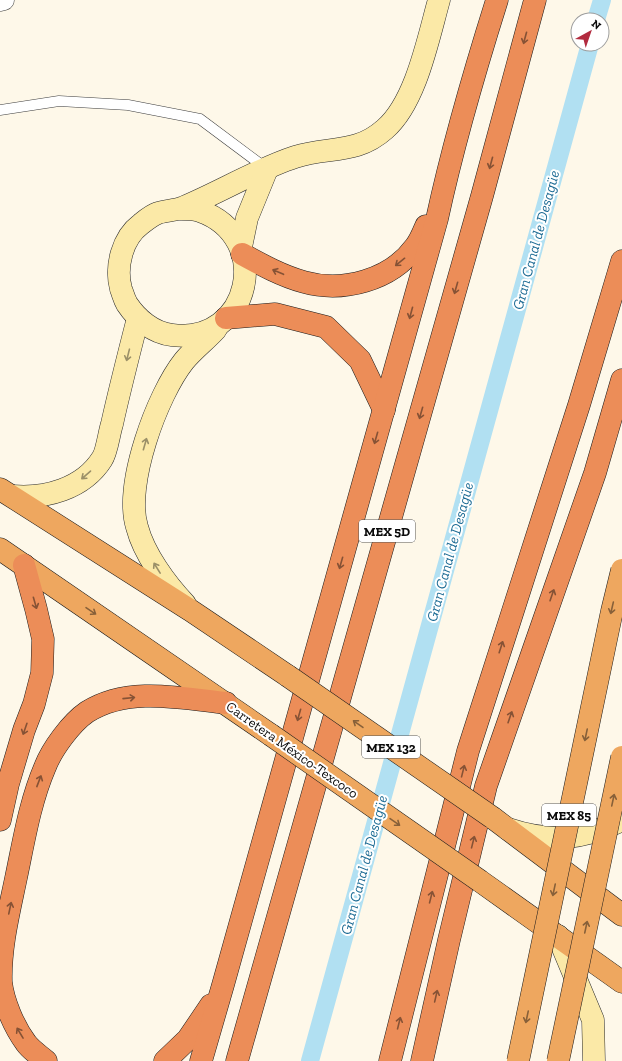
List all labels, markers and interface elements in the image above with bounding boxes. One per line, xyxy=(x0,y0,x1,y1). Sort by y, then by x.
north arrow xyxy=(570,12,610,52)
text: N xyxy=(589,17,604,33)
one-way arrow xyxy=(521,31,528,44)
one-way arrow xyxy=(487,156,494,169)
water label: Gran Canal de Desagüe xyxy=(509,168,563,312)
one-way arrow xyxy=(395,258,406,267)
one-way arrow xyxy=(272,268,284,275)
one-way arrow xyxy=(452,282,459,295)
one-way arrow xyxy=(406,306,414,319)
one-way arrow xyxy=(124,349,132,362)
one-way arrow xyxy=(416,407,424,420)
one-way arrow xyxy=(372,431,379,444)
one-way arrow xyxy=(142,438,149,451)
one-way arrow xyxy=(81,471,92,480)
water label: Gran Canal de Desagüe xyxy=(423,480,477,624)
road number: MEX 5D xyxy=(359,520,415,542)
one-way arrow xyxy=(337,556,344,569)
one-way arrow xyxy=(153,563,161,574)
one-way arrow xyxy=(549,589,557,601)
one-way arrow xyxy=(32,596,39,609)
one-way arrow xyxy=(608,601,616,614)
one-way arrow xyxy=(85,607,96,615)
one-way arrow xyxy=(498,641,506,653)
one-way arrow xyxy=(122,694,135,702)
street label: Carretera México-Texcoco xyxy=(223,698,361,802)
one-way arrow xyxy=(294,709,302,722)
one-way arrow xyxy=(507,711,514,724)
one-way arrow xyxy=(353,720,364,728)
one-way arrow xyxy=(21,722,28,735)
one-way arrow xyxy=(581,728,589,741)
road number: MEX 132 xyxy=(362,736,420,758)
one-way arrow xyxy=(460,765,467,778)
one-way arrow xyxy=(36,776,44,788)
water label: Gran Canal de Desagüe xyxy=(337,793,391,937)
one-way arrow xyxy=(609,794,617,807)
road number: MEX 85 xyxy=(542,804,596,826)
one-way arrow xyxy=(389,818,400,826)
one-way arrow xyxy=(469,836,477,849)
one-way arrow xyxy=(549,883,557,896)
one-way arrow xyxy=(428,891,435,904)
one-way arrow xyxy=(6,901,14,914)
one-way arrow xyxy=(583,921,591,934)
one-way arrow xyxy=(433,989,441,1002)
one-way arrow xyxy=(523,1010,531,1023)
one-way arrow xyxy=(396,1017,403,1030)
one-way arrow xyxy=(15,1027,23,1039)

